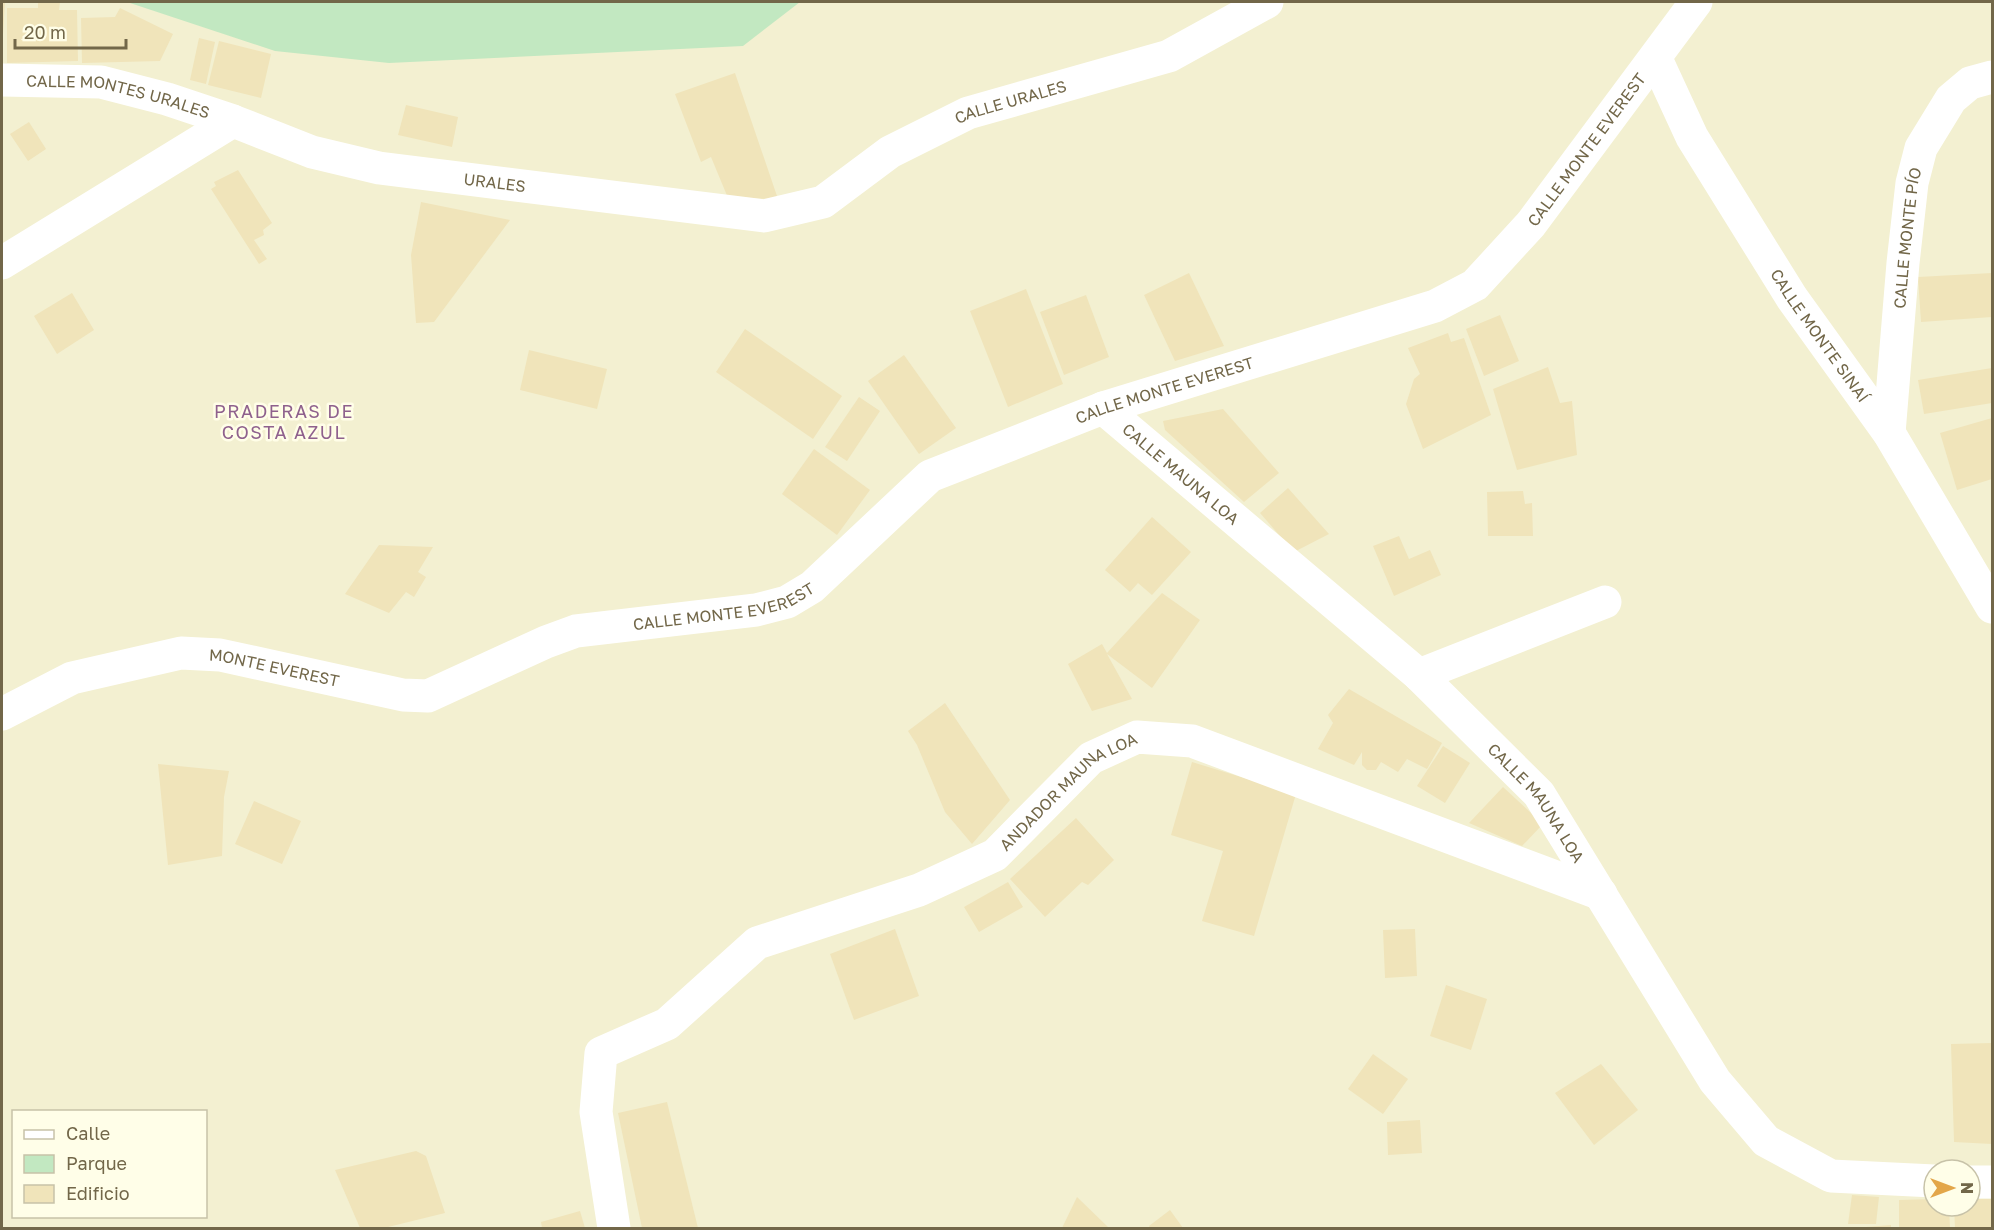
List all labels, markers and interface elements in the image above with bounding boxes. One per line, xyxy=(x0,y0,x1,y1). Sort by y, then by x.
scale bar xyxy=(15,12,126,50)
text: 20 m xyxy=(24,21,66,43)
street label: CALLE MONTE EVEREST xyxy=(1523,69,1650,230)
street label: CALLE MONTES URALES xyxy=(26,70,212,123)
street label: CALLE URALES xyxy=(951,76,1069,128)
street label: CALLE MONTE PÍO xyxy=(1889,165,1926,309)
street label: URALES xyxy=(462,169,527,196)
street label: CALLE MONTE SINAÍ xyxy=(1766,265,1874,407)
street label: CALLE MONTE EVEREST xyxy=(1072,352,1256,428)
district label: PRADERAS DE COSTA AZUL xyxy=(214,400,354,443)
street label: CALLE MAUNA LOA xyxy=(1118,419,1244,529)
street label: CALLE MONTE EVEREST xyxy=(632,578,818,634)
street label: MONTE EVEREST xyxy=(209,644,341,691)
street label: ANDADOR MAUNA LOA xyxy=(995,728,1140,855)
street label: CALLE MAUNA LOA xyxy=(1484,739,1589,867)
legend xyxy=(12,1110,207,1218)
text: Calle xyxy=(66,1122,110,1144)
text: Parque xyxy=(66,1152,127,1174)
north arrow xyxy=(1922,1158,1982,1218)
text: Edificio xyxy=(66,1182,130,1204)
text: N xyxy=(1957,1182,1977,1194)

